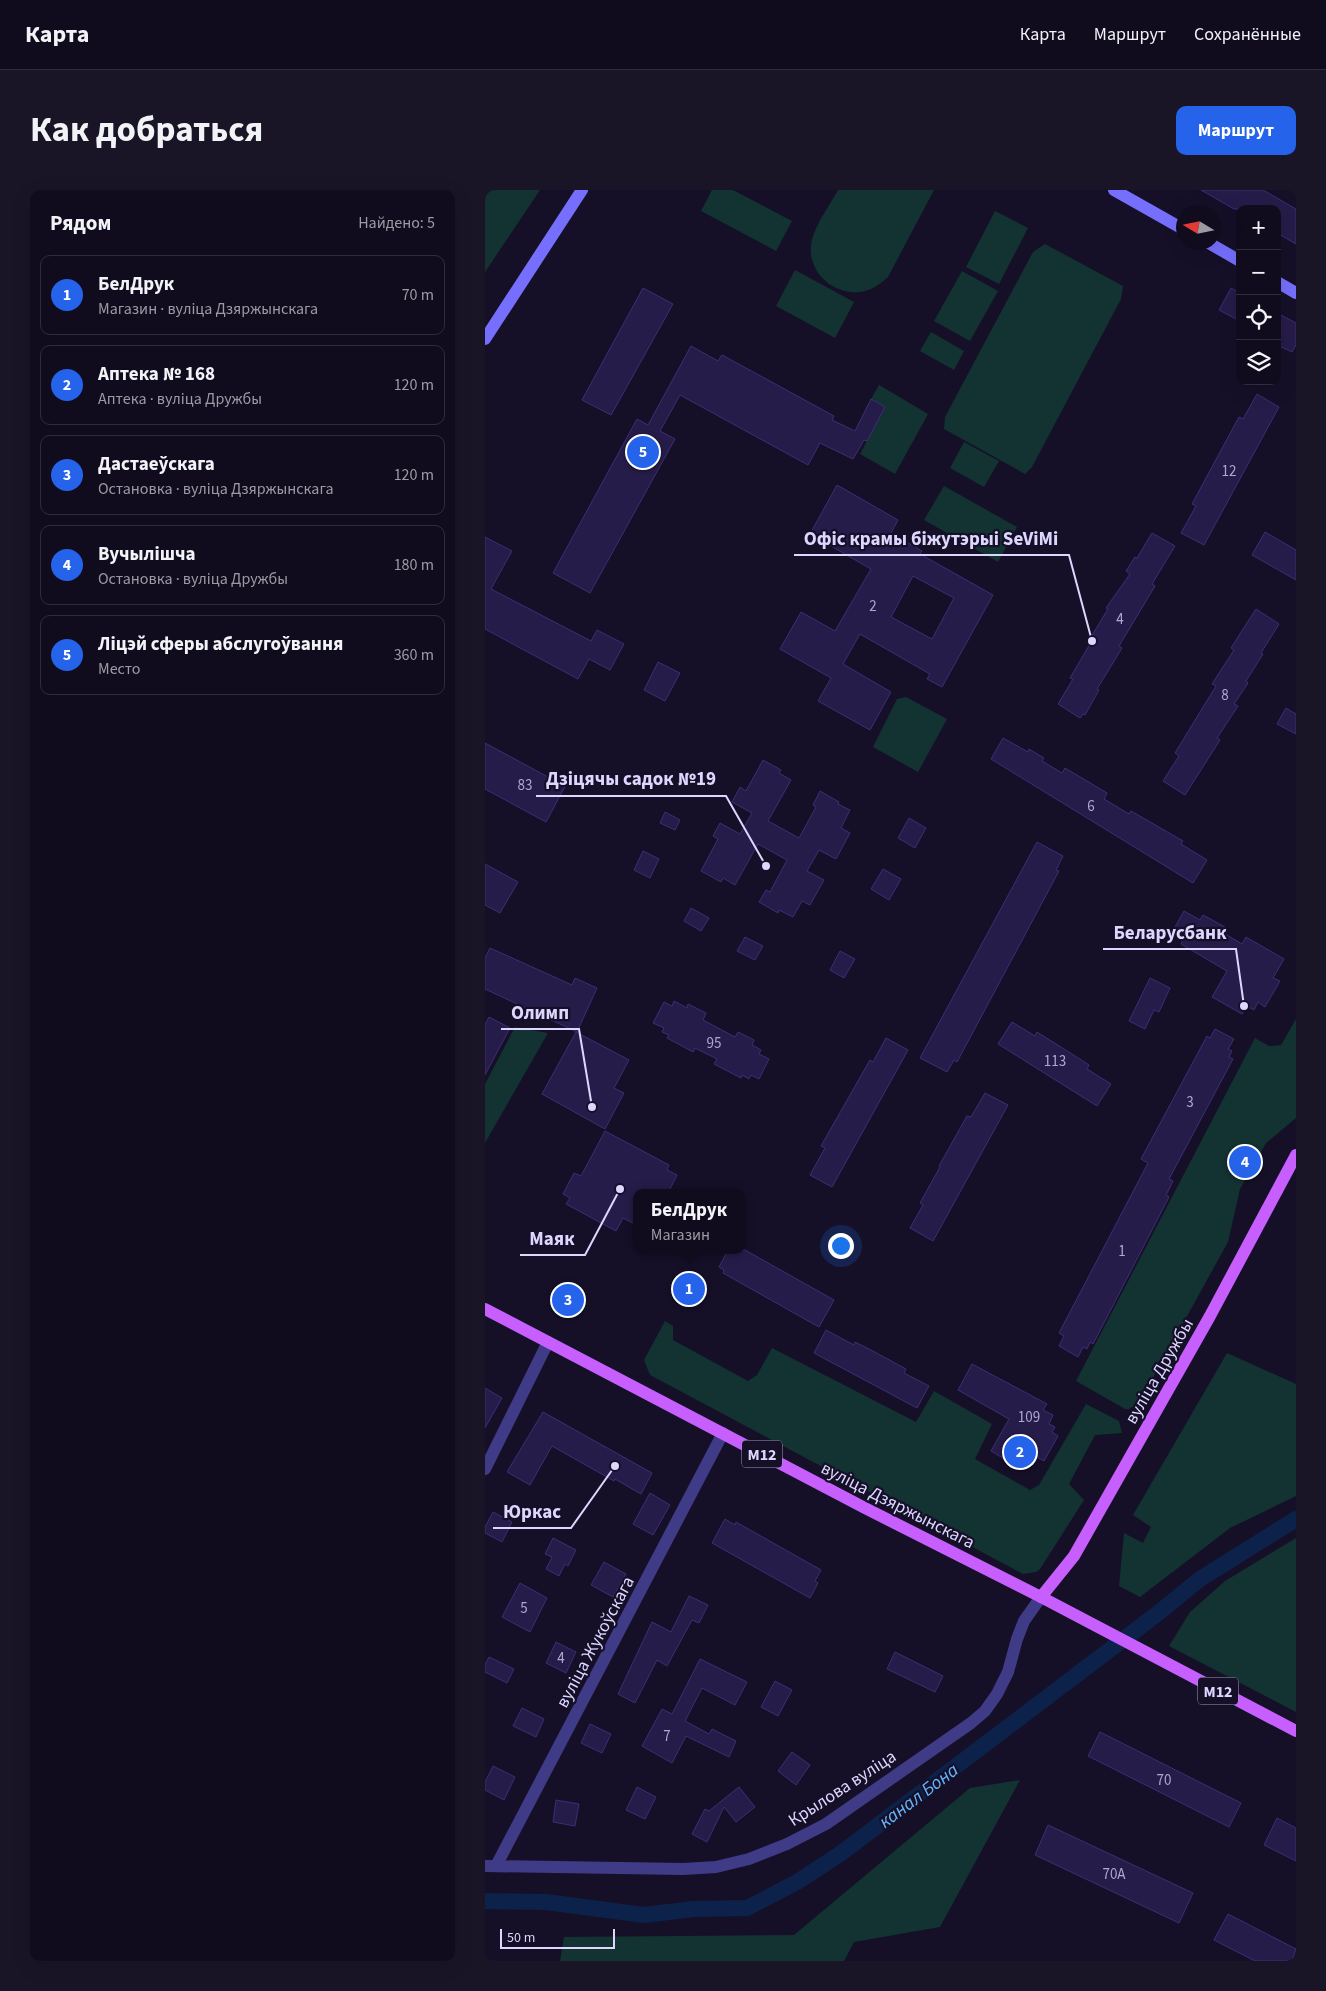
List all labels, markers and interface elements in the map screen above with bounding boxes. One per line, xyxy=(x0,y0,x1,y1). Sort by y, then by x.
text: Карта xyxy=(25,17,89,52)
text: Карта xyxy=(1020,22,1066,47)
text: Маршрут xyxy=(1094,22,1166,47)
text: Сохранённые xyxy=(1194,22,1301,47)
text: Как добраться xyxy=(30,105,263,155)
button: Маршрут xyxy=(1176,106,1296,155)
north arrow xyxy=(1176,205,1221,250)
map controls xyxy=(1236,205,1281,385)
button: + xyxy=(1236,205,1281,250)
text: Рядом xyxy=(50,208,111,238)
text: Найдено: 5 xyxy=(358,212,435,234)
button: − xyxy=(1236,250,1281,295)
text: БелДрук xyxy=(98,271,174,298)
text: 1 xyxy=(63,284,71,306)
text: 70 m xyxy=(402,284,434,306)
button: locate xyxy=(1236,295,1281,340)
text: Магазин · вуліца Дзяржынскага xyxy=(98,298,318,320)
button: layers xyxy=(1236,340,1281,385)
text: Аптека № 168 xyxy=(98,361,215,388)
text: 2 xyxy=(63,374,71,396)
text: 120 m xyxy=(394,374,434,396)
text: Аптека · вуліца Дружбы xyxy=(98,388,262,410)
pin: 5 xyxy=(627,433,659,471)
text: Дастаеўскага xyxy=(98,451,215,478)
house number: 12 xyxy=(1222,461,1236,482)
text: 3 xyxy=(63,464,71,486)
text: 120 m xyxy=(394,464,434,486)
text: Остановка · вуліца Дзяржынскага xyxy=(98,478,334,500)
callout: Офіс крамы біжутэрыі SeViMi xyxy=(794,521,1069,555)
text: Офіс крамы біжутэрыі SeViMi xyxy=(804,526,1058,553)
text: Вучылішча xyxy=(98,541,195,568)
text: 4 xyxy=(63,554,71,576)
text: 180 m xyxy=(394,554,434,576)
text: Остановка · вуліца Дружбы xyxy=(98,568,288,590)
house number: 2 xyxy=(869,596,877,617)
house number: 4 xyxy=(1116,609,1124,630)
text: Ліцэй сферы абслугоўвання xyxy=(98,631,343,658)
text: 5 xyxy=(63,644,71,666)
text: 360 m xyxy=(394,644,434,666)
text: Место xyxy=(98,658,141,680)
house number: 8 xyxy=(1221,685,1229,706)
callout: Дзіцячы садок №19 xyxy=(536,762,726,796)
text: Дзіцячы садок №19 xyxy=(546,766,716,793)
house number: 83 xyxy=(518,775,532,796)
house number: 6 xyxy=(1087,796,1095,817)
callout: Беларусбанк xyxy=(1103,915,1236,949)
text: Беларусбанк xyxy=(1113,920,1227,947)
callout: Олимп xyxy=(501,995,579,1029)
text: Олимп xyxy=(511,1000,569,1027)
house number: 95 xyxy=(707,1033,721,1054)
house number: 113 xyxy=(1044,1051,1066,1072)
house number: 3 xyxy=(1186,1092,1194,1113)
pin: 4 xyxy=(1229,1143,1261,1181)
popup xyxy=(633,1189,745,1254)
text: БелДрук xyxy=(651,1197,727,1224)
callout: Маяк xyxy=(520,1221,585,1255)
text: Магазин xyxy=(651,1224,710,1246)
text: Маяк xyxy=(529,1226,575,1253)
your location xyxy=(828,1233,854,1259)
house number: 1 xyxy=(1118,1241,1126,1262)
pin: 1 xyxy=(673,1270,705,1308)
pin: 3 xyxy=(552,1281,584,1319)
street label: вуліца Дружбы xyxy=(1119,1314,1200,1429)
house number: 109 xyxy=(1018,1407,1040,1428)
pin: 2 xyxy=(1004,1433,1036,1471)
road number: М12 xyxy=(742,1440,782,1468)
street label: вуліца Дзяржынскага xyxy=(817,1456,979,1555)
callout: Юркас xyxy=(493,1494,571,1528)
text: Юркас xyxy=(503,1499,561,1526)
street label: вуліца Жукоўскага xyxy=(550,1572,641,1712)
house number: 5 xyxy=(520,1598,528,1619)
house number: 4 xyxy=(557,1648,565,1669)
road number: М12 xyxy=(1198,1678,1238,1704)
house number: 7 xyxy=(663,1726,671,1747)
street label: Крылова вуліца xyxy=(783,1744,901,1833)
water label: канал Бона xyxy=(873,1757,964,1835)
house number: 70 xyxy=(1157,1770,1171,1791)
house number: 70А xyxy=(1102,1864,1126,1885)
scale bar xyxy=(500,1926,615,1949)
text: 50 m xyxy=(507,1928,535,1948)

